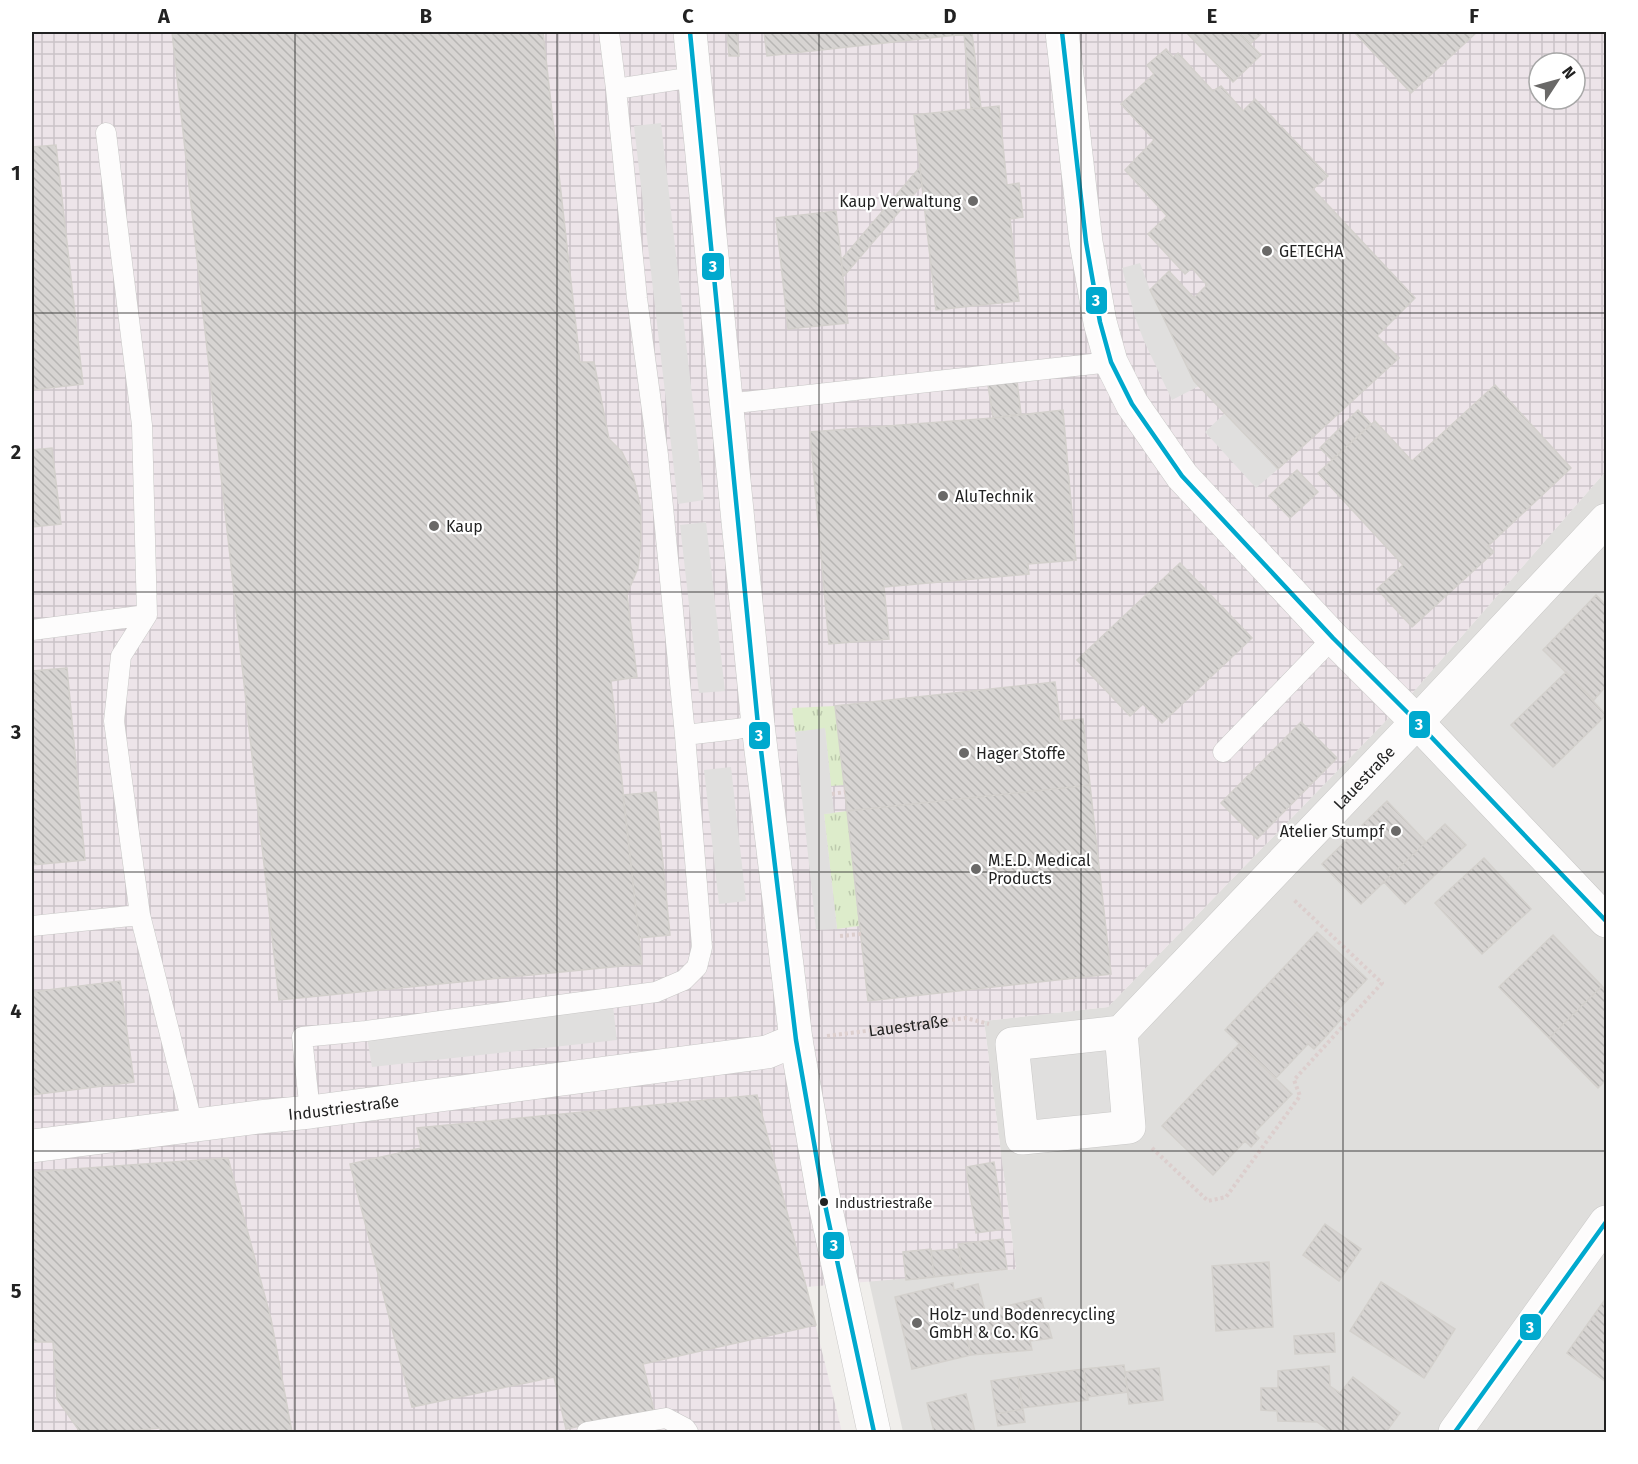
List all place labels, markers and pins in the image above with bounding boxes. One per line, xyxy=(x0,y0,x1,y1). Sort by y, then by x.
place label: Kaup Verwaltung xyxy=(839,192,962,211)
marker: Kaup Verwaltung xyxy=(966,194,980,208)
place label: GETECHA xyxy=(1279,242,1344,261)
marker: GETECHA xyxy=(1260,244,1274,258)
place label: AluTechnik xyxy=(955,487,1034,506)
marker: AluTechnik xyxy=(936,489,950,503)
place label: Kaup xyxy=(446,517,483,536)
marker: Kaup xyxy=(427,519,441,533)
place label: Hager Stoffe xyxy=(976,744,1066,763)
marker: Hager Stoffe xyxy=(957,746,971,760)
place label: Atelier Stumpf xyxy=(1280,822,1386,841)
marker: Atelier Stumpf xyxy=(1389,824,1403,838)
place label: M.E.D. Medical Products xyxy=(988,851,1091,888)
marker: M.E.D. Medical Products xyxy=(969,862,983,876)
place label: Industriestraße xyxy=(835,1195,932,1212)
marker: Industriestraße xyxy=(818,1196,830,1208)
place label: Holz- und Bodenrecycling GmbH & Co. KG xyxy=(929,1305,1116,1342)
marker: Holz- und Bodenrecycling GmbH & Co. KG xyxy=(910,1316,924,1330)

